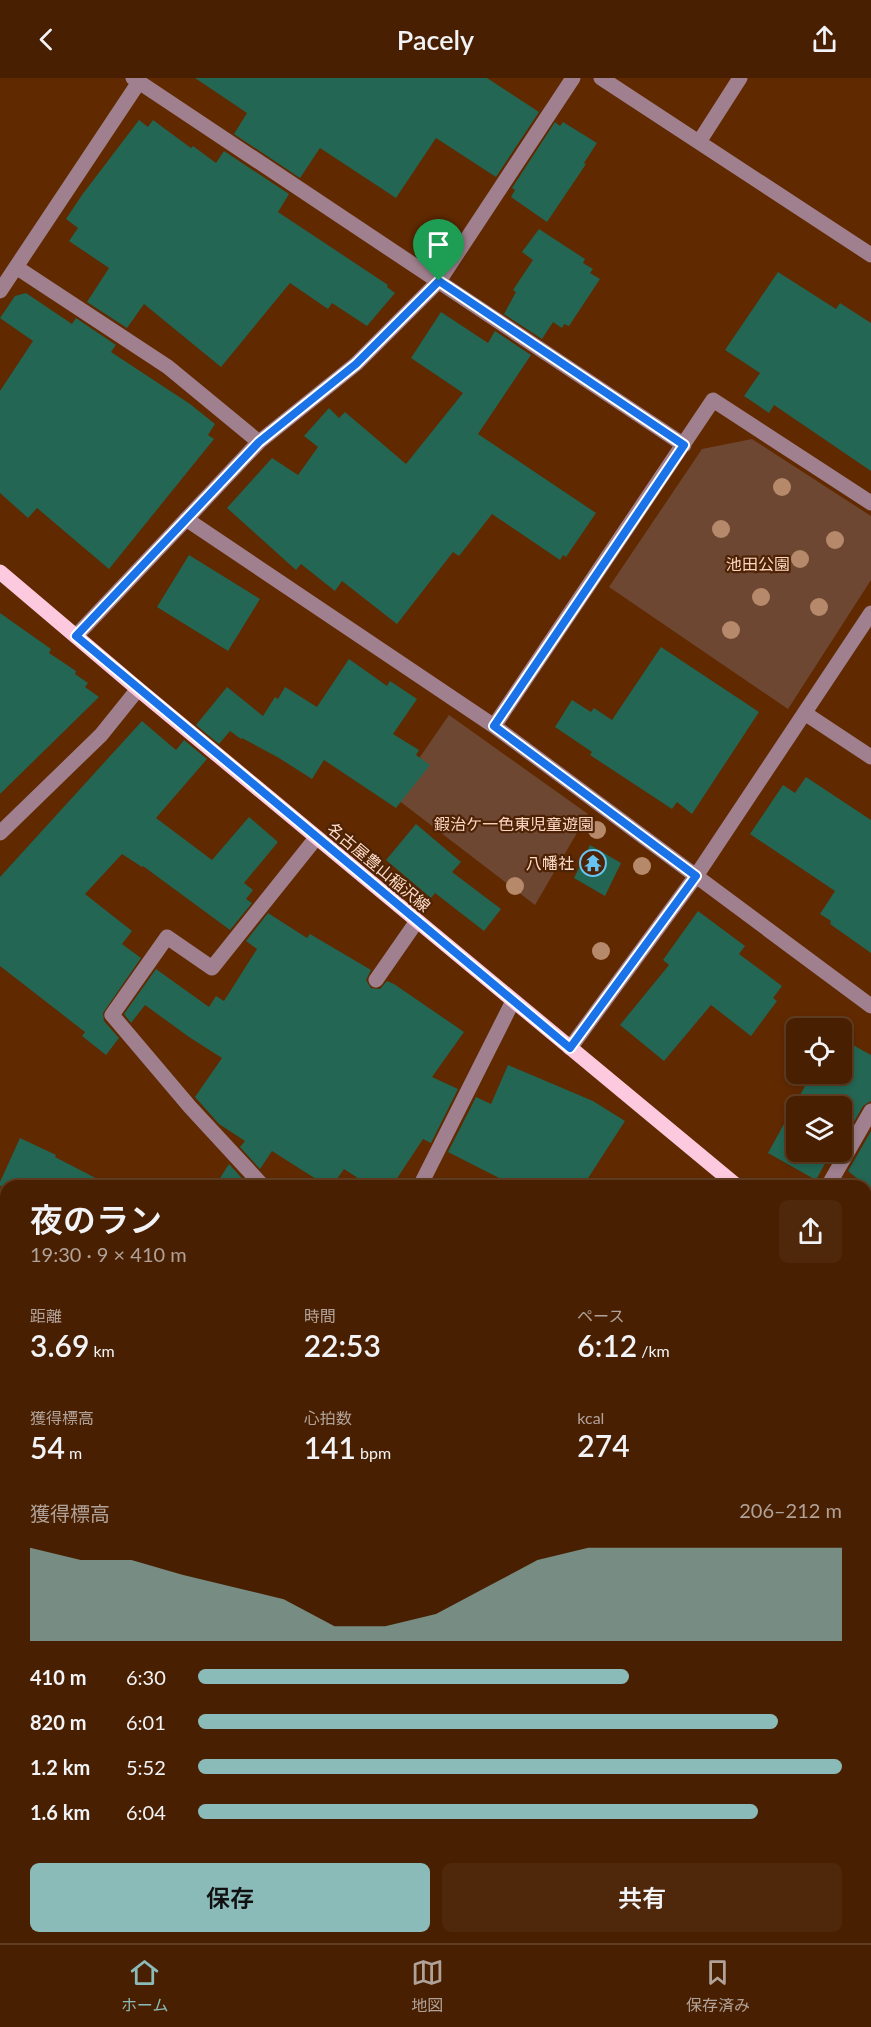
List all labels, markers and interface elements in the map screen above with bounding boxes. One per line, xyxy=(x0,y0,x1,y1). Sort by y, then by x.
icon: back xyxy=(30,23,63,56)
text: Pacely xyxy=(397,23,474,56)
icon: share xyxy=(808,23,841,56)
pin xyxy=(413,219,464,281)
icon: arrive xyxy=(422,228,455,261)
park label: 池田公園 xyxy=(726,554,790,573)
park label: 鍜治ケ一色東児童遊園 xyxy=(434,814,594,833)
street label: 名古屋豊山稲沢線 xyxy=(324,818,434,915)
temple icon: 八幡社 xyxy=(578,848,608,878)
place label: 八幡社 xyxy=(526,853,574,872)
map controls xyxy=(786,1018,852,1162)
button: locate xyxy=(786,1018,852,1084)
button: layers xyxy=(786,1096,852,1162)
text: 夜のラン xyxy=(30,1199,162,1239)
button: share xyxy=(779,1200,842,1263)
text: 19:30 · 9 × 410 m xyxy=(30,1242,187,1266)
text: 距離 xyxy=(30,1306,62,1325)
text: 時間 xyxy=(304,1306,336,1325)
text: ペース xyxy=(577,1306,625,1325)
text: 3.69 xyxy=(30,1327,89,1363)
text: 22:53 xyxy=(304,1327,381,1363)
text: 6:12 xyxy=(577,1327,637,1363)
text: km xyxy=(89,1341,115,1360)
text: /km xyxy=(637,1341,670,1360)
text: 獲得標高 xyxy=(30,1408,94,1427)
text: 心拍数 xyxy=(304,1408,352,1427)
text: kcal xyxy=(577,1408,604,1427)
text: 274 xyxy=(577,1427,630,1463)
text: 54 xyxy=(30,1429,65,1465)
text: 141 xyxy=(304,1429,356,1465)
text: m xyxy=(65,1443,82,1462)
text: bpm xyxy=(356,1443,391,1462)
text: 206–212 m xyxy=(739,1498,842,1522)
text: 獲得標高 xyxy=(30,1501,110,1525)
text: 410 m xyxy=(30,1665,86,1689)
text: 6:30 xyxy=(126,1665,166,1689)
text: 820 m xyxy=(30,1710,86,1734)
text: 6:01 xyxy=(126,1710,166,1734)
text: 1.2 km xyxy=(30,1755,90,1779)
text: 5:52 xyxy=(126,1755,166,1779)
text: 1.6 km xyxy=(30,1800,90,1824)
text: 6:04 xyxy=(126,1800,166,1824)
button: 保存 xyxy=(30,1863,430,1932)
button: 共有 xyxy=(442,1863,842,1932)
tab: ホーム xyxy=(121,1956,169,2016)
tab: 地図 xyxy=(411,1956,444,2016)
tab: 保存済み xyxy=(686,1956,750,2016)

